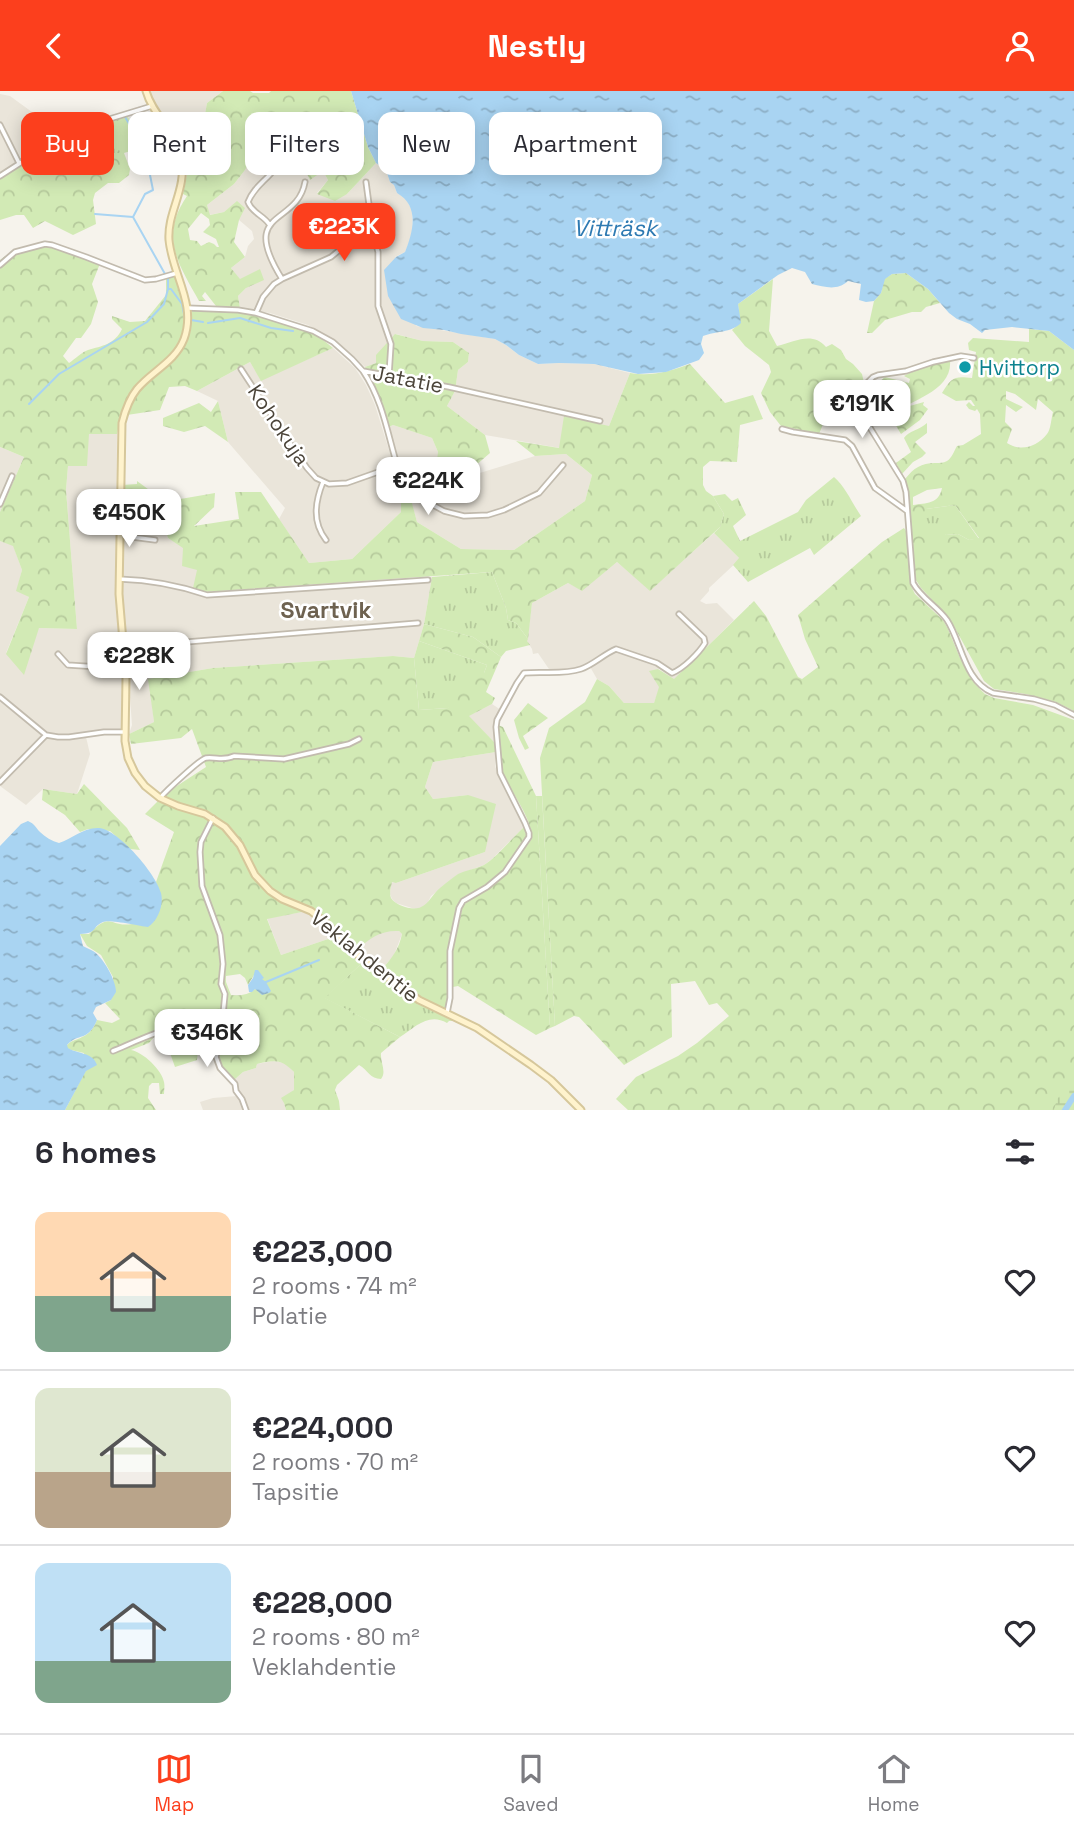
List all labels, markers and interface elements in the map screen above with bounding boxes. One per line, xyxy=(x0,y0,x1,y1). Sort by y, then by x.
text: Nestly xyxy=(487,26,587,66)
icon: back xyxy=(35,27,73,65)
icon: person xyxy=(1001,27,1039,65)
chip: Buy xyxy=(21,112,114,175)
chip: Rent xyxy=(128,112,231,175)
chip: Filters xyxy=(245,112,364,175)
chip: New xyxy=(378,112,475,175)
chip: Apartment xyxy=(489,112,662,175)
pin: €223K xyxy=(295,204,393,263)
text: €223K xyxy=(308,211,380,241)
water label: Vitträsk xyxy=(573,213,660,243)
place label: Hvittorp xyxy=(979,354,1060,381)
street label: Jatatie xyxy=(370,359,446,399)
marker: Hvittorp xyxy=(957,359,973,375)
street label: Kohokuja xyxy=(242,379,316,471)
pin: €191K xyxy=(813,381,911,440)
text: €191K xyxy=(830,388,895,418)
pin: €224K xyxy=(379,457,477,517)
text: €224K xyxy=(392,465,464,495)
pin: €450K xyxy=(80,489,178,549)
text: €450K xyxy=(92,497,166,527)
district label: Svartvik xyxy=(281,595,371,625)
pin: €228K xyxy=(90,633,188,692)
text: €228K xyxy=(103,640,175,670)
street label: Veklahdentie xyxy=(305,904,425,1008)
pin: €346K xyxy=(158,1009,256,1069)
text: €346K xyxy=(171,1017,243,1047)
text: 6 homes xyxy=(35,1133,157,1172)
icon: filters xyxy=(1001,1133,1039,1171)
text: €223,000 xyxy=(252,1232,393,1271)
icon: home xyxy=(91,1240,175,1324)
icon: heart xyxy=(1001,1263,1039,1301)
text: 2 rooms · 74 m² xyxy=(252,1271,417,1301)
text: Polatie xyxy=(252,1301,328,1331)
text: €224,000 xyxy=(252,1408,393,1447)
icon: home xyxy=(91,1416,175,1500)
icon: heart xyxy=(1001,1439,1039,1477)
text: 2 rooms · 70 m² xyxy=(252,1447,418,1477)
text: Tapsitie xyxy=(252,1477,339,1507)
text: €228,000 xyxy=(252,1583,393,1622)
icon: home xyxy=(91,1591,175,1675)
icon: heart xyxy=(1001,1614,1039,1652)
text: 2 rooms · 80 m² xyxy=(252,1622,420,1652)
text: Veklahdentie xyxy=(252,1652,396,1682)
tab: Map xyxy=(155,1750,194,1817)
tab: Saved xyxy=(503,1750,559,1817)
tab: Home xyxy=(868,1750,919,1817)

